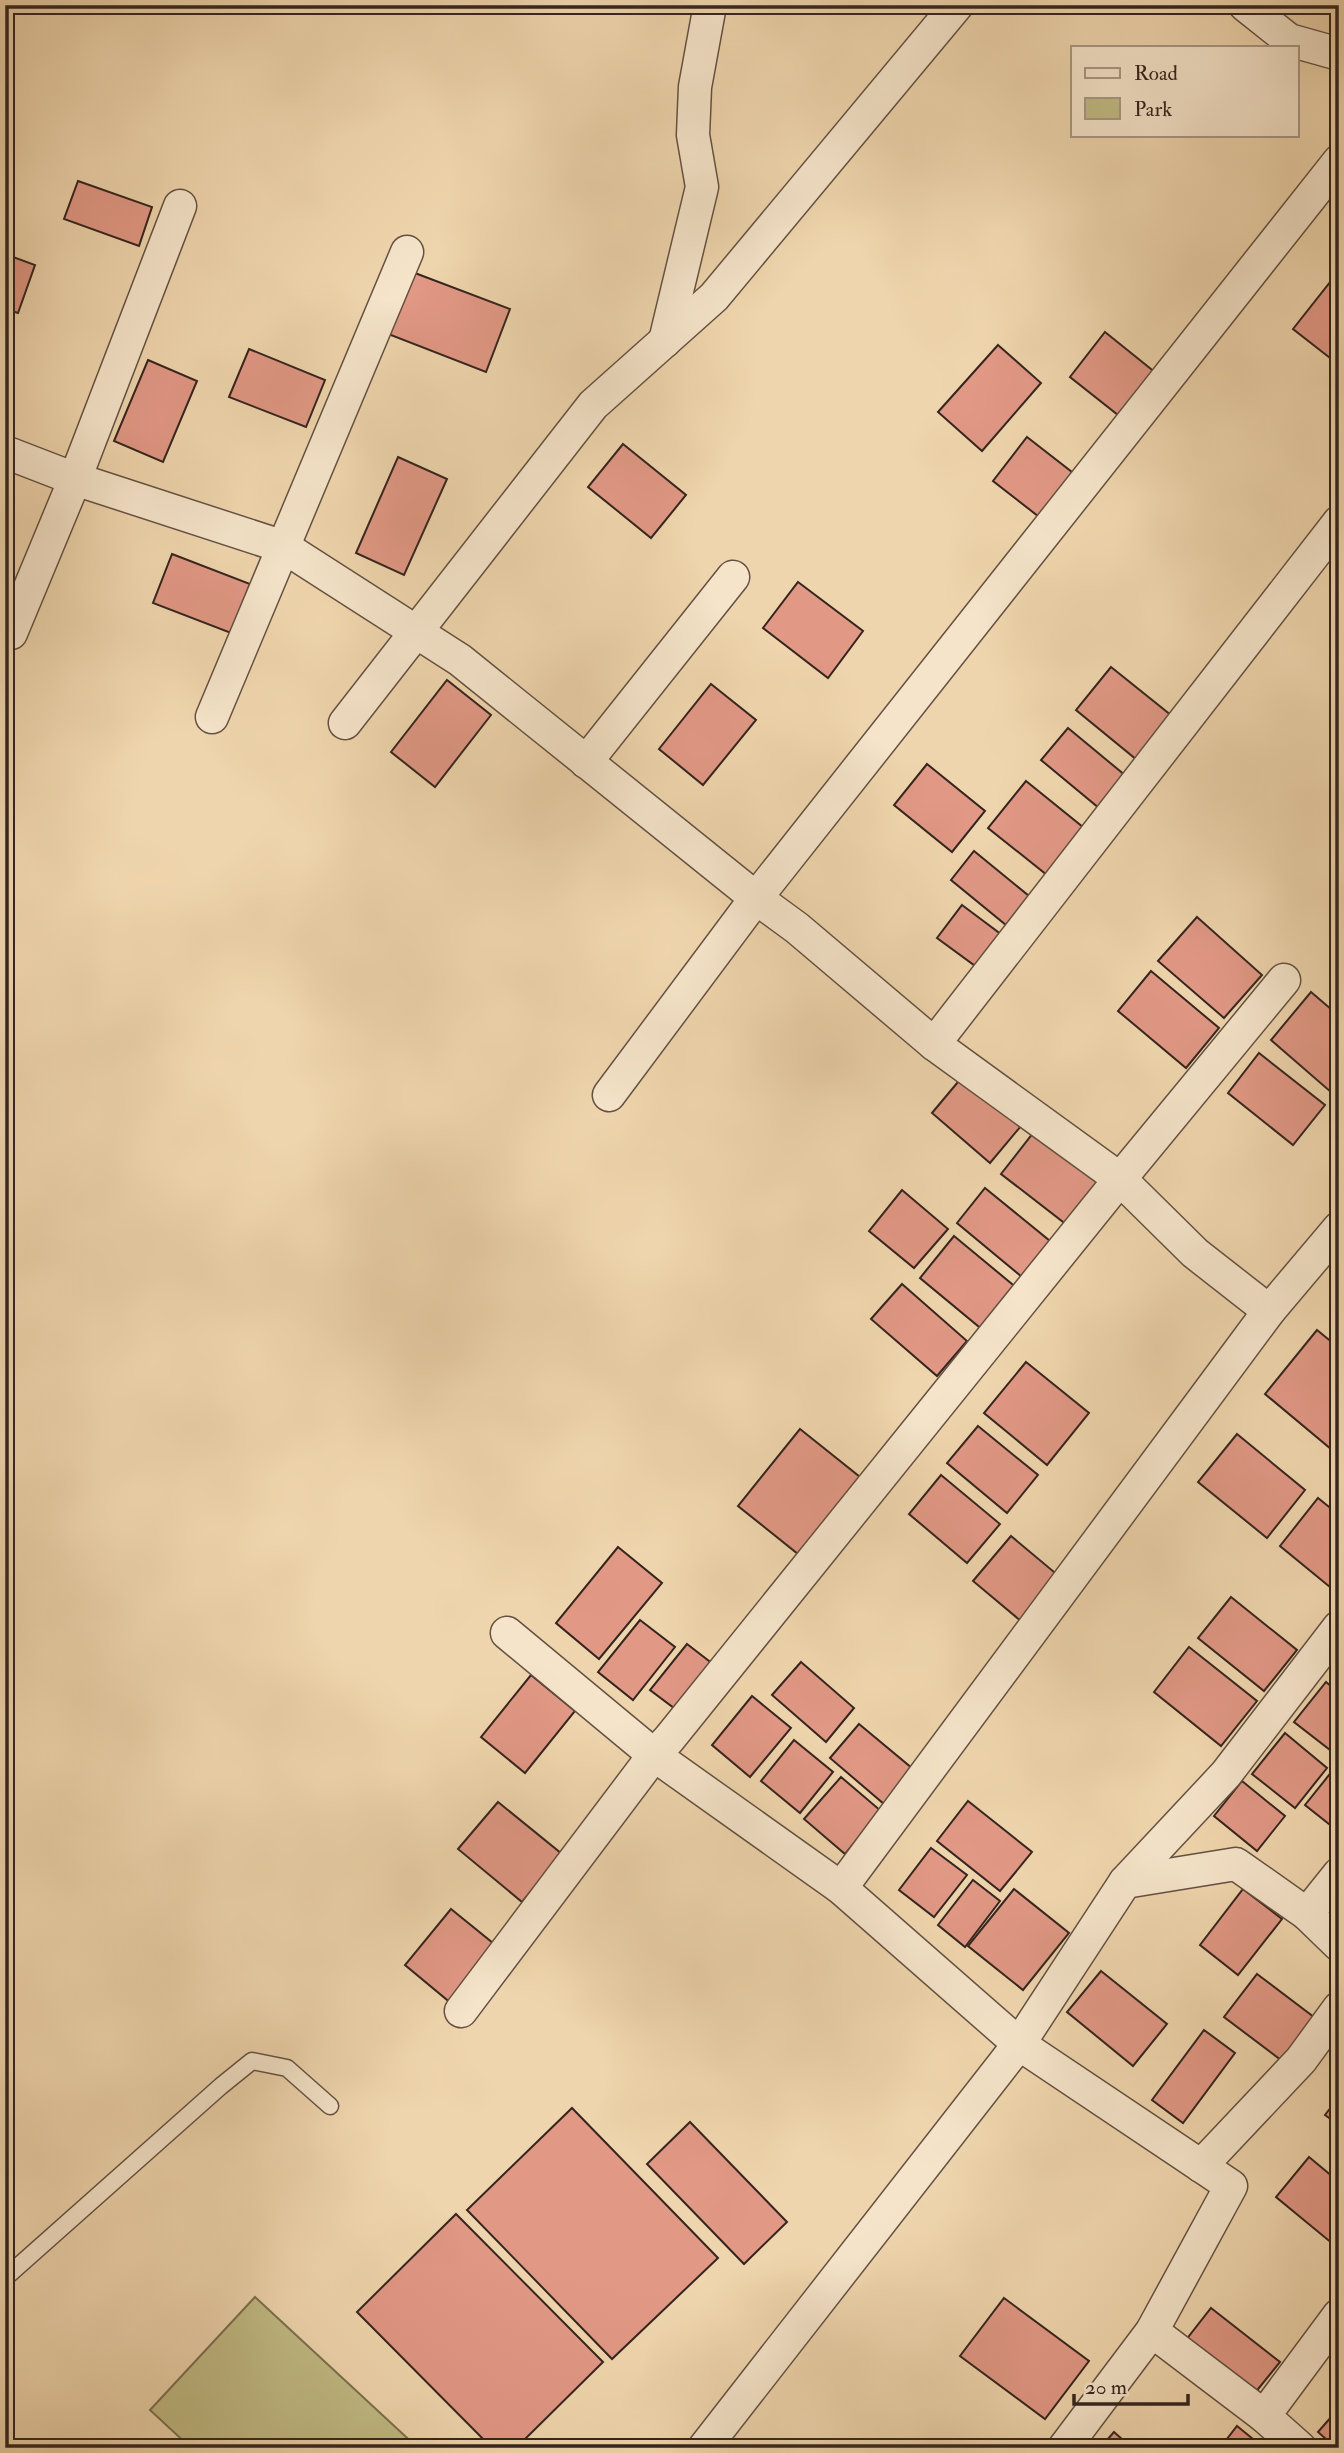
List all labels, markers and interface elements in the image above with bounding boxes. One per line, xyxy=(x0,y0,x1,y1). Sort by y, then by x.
legend xyxy=(1071,46,1298,136)
text: Road xyxy=(1134,60,1179,87)
text: Park xyxy=(1134,96,1172,123)
scale bar xyxy=(1074,2362,1188,2406)
text: 20 m xyxy=(1085,2374,1127,2401)

